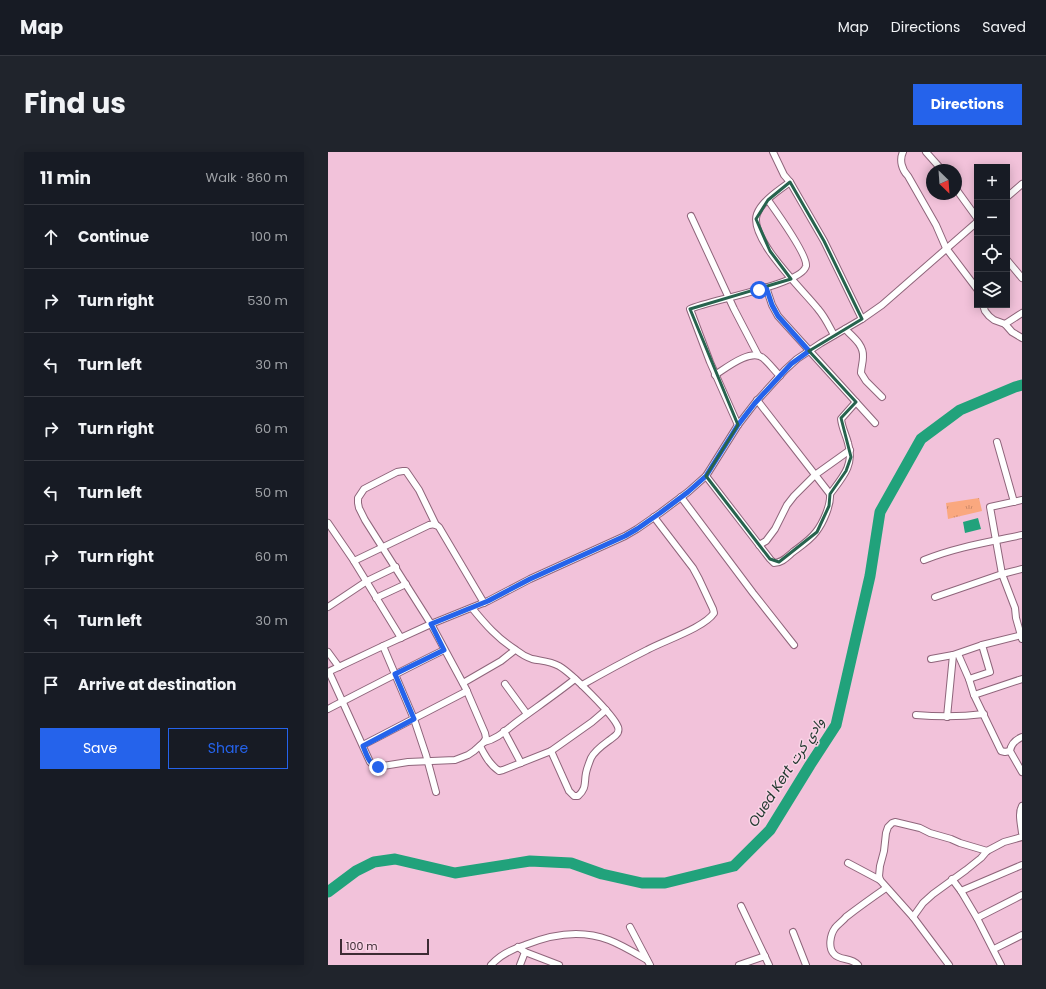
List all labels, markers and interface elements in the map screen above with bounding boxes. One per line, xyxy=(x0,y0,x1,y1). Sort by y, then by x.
text: Map xyxy=(20,14,63,41)
text: Map xyxy=(838,17,869,37)
text: Directions xyxy=(891,17,960,37)
text: Saved xyxy=(982,17,1026,37)
text: Find us xyxy=(24,84,126,123)
button: Directions xyxy=(913,84,1022,125)
north arrow xyxy=(926,164,962,200)
map controls xyxy=(974,164,1010,308)
button: + xyxy=(974,164,1010,200)
text: 11 min xyxy=(40,166,91,190)
text: Walk · 860 m xyxy=(205,168,288,187)
button: − xyxy=(974,200,1010,236)
icon: ahead xyxy=(40,226,62,248)
text: Continue xyxy=(78,226,149,247)
text: 100 m xyxy=(251,227,288,246)
button: locate xyxy=(974,236,1010,272)
button: layers xyxy=(974,272,1010,308)
route start xyxy=(750,281,768,299)
icon: right xyxy=(40,290,62,312)
text: Turn right xyxy=(78,290,154,311)
text: 530 m xyxy=(247,291,288,310)
icon: left xyxy=(40,354,62,376)
text: Turn left xyxy=(78,354,142,375)
text: 30 m xyxy=(255,355,288,374)
icon: right xyxy=(40,418,62,440)
text: Turn right xyxy=(78,418,154,439)
text: 60 m xyxy=(255,419,288,438)
icon: left xyxy=(40,482,62,504)
text: Turn left xyxy=(78,482,142,503)
text: 50 m xyxy=(255,483,288,502)
icon: right xyxy=(40,546,62,568)
text: Turn right xyxy=(78,546,154,567)
text: 60 m xyxy=(255,547,288,566)
icon: left xyxy=(40,610,62,632)
text: Turn left xyxy=(78,610,142,631)
text: 30 m xyxy=(255,611,288,630)
icon: arrive xyxy=(40,674,62,696)
text: Arrive at destination xyxy=(78,674,236,695)
water label: Oued Kert وادي كرت xyxy=(743,713,831,832)
button: Save xyxy=(40,728,160,769)
button: Share xyxy=(168,728,288,769)
route end xyxy=(369,758,387,776)
scale bar xyxy=(340,937,429,956)
text: 100 m xyxy=(346,938,378,954)

